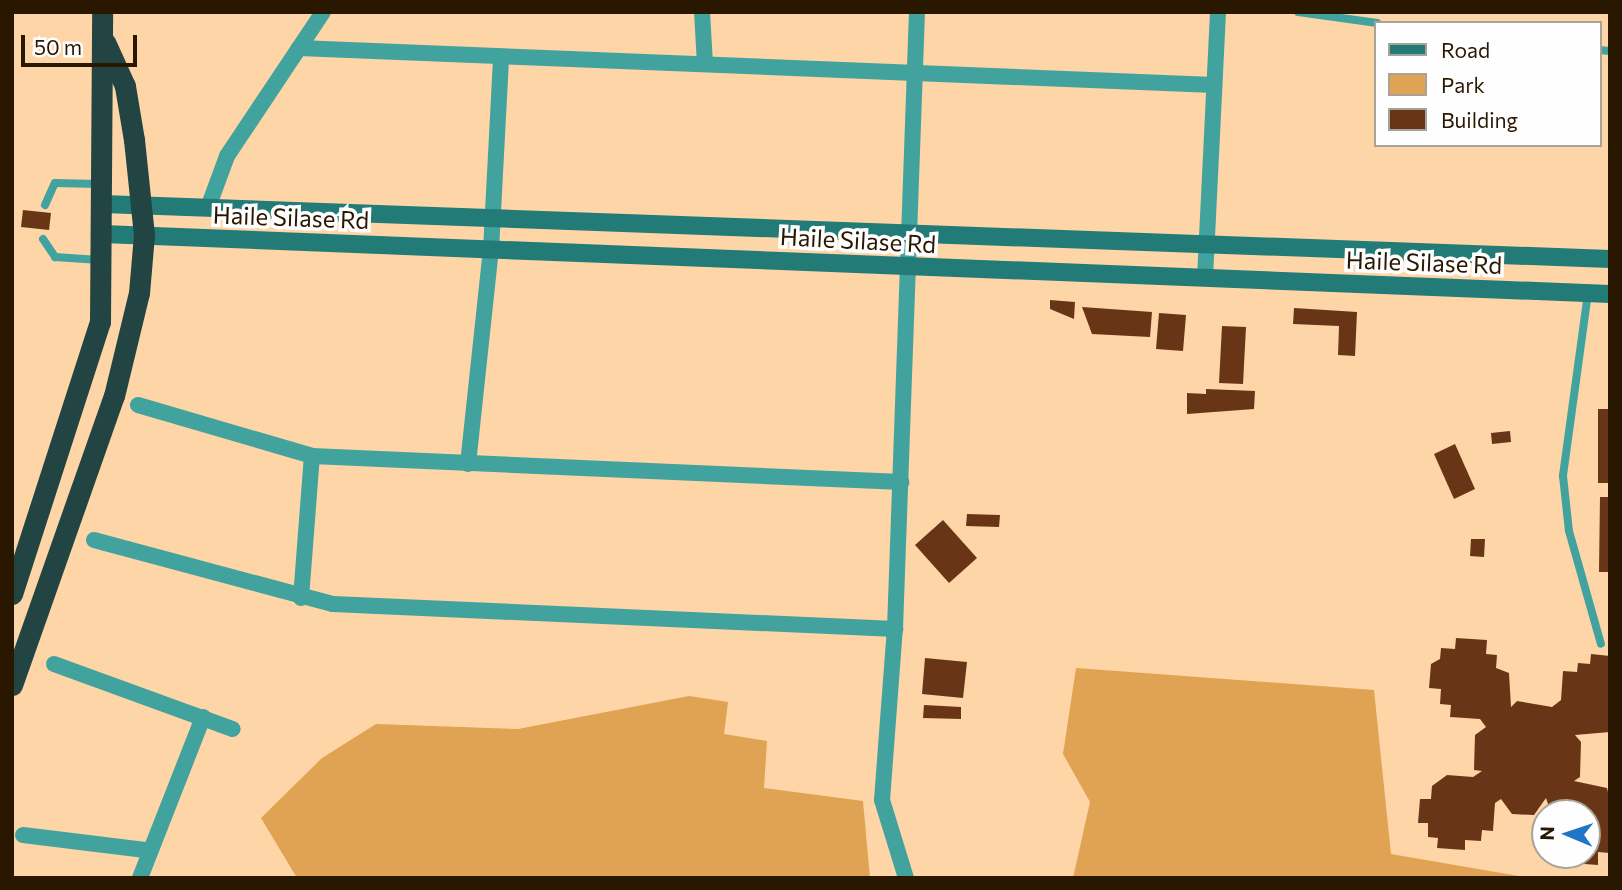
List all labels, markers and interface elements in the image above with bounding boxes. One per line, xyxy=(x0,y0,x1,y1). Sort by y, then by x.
scale bar xyxy=(24,21,140,65)
legend xyxy=(1374,21,1601,147)
text: 50 m xyxy=(34,34,82,59)
text: Road xyxy=(1441,37,1490,62)
text: Park xyxy=(1441,72,1485,97)
text: Building xyxy=(1441,107,1518,132)
street label: Haile Silase Rd xyxy=(212,200,370,234)
street label: Haile Silase Rd xyxy=(779,222,937,258)
street label: Haile Silase Rd xyxy=(1345,245,1503,279)
north arrow xyxy=(1531,799,1601,869)
text: N xyxy=(1535,826,1558,841)

